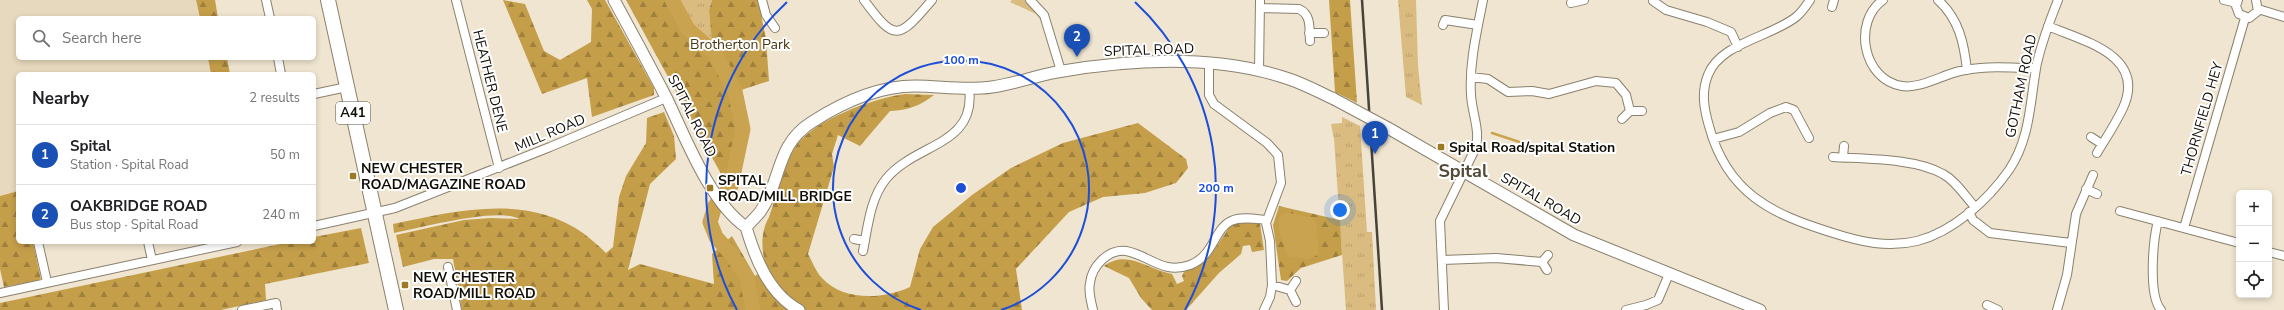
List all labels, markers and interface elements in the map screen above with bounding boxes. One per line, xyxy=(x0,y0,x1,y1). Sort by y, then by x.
search box xyxy=(16,16,316,60)
pin: 2 xyxy=(1064,24,1090,57)
icon: search xyxy=(30,27,52,49)
text: Search here xyxy=(62,28,142,48)
street label: HEATHER DENE xyxy=(468,28,512,134)
street label: GOTHAM ROAD xyxy=(2001,32,2041,140)
park label: Brotherton Park xyxy=(690,35,791,54)
street label: SPITAL ROAD xyxy=(1104,39,1194,61)
text: 100 m xyxy=(943,52,979,68)
street label: THORNFIELD HEY xyxy=(2177,59,2228,178)
street label: SPITAL ROAD xyxy=(663,71,721,161)
text: Nearby xyxy=(32,87,89,110)
text: 2 results xyxy=(249,89,300,107)
road number: A41 xyxy=(336,102,370,124)
street label: MILL ROAD xyxy=(512,110,588,156)
pin: 1 xyxy=(1362,121,1388,154)
text: Spital xyxy=(70,136,111,156)
place label: Spital Road/spital Station xyxy=(1449,138,1615,157)
marker: Spital Road/spital Station xyxy=(1436,142,1446,152)
text: 1 xyxy=(41,146,49,164)
text: 50 m xyxy=(270,146,300,164)
text: Station · Spital Road xyxy=(70,156,189,174)
place label: NEW CHESTER ROAD/MAGAZINE ROAD xyxy=(361,159,526,194)
district label: Spital xyxy=(1438,159,1488,183)
street label: SPITAL ROAD xyxy=(1497,168,1585,230)
marker: NEW CHESTER ROAD/MAGAZINE ROAD xyxy=(348,171,358,181)
place label: SPITAL ROAD/MILL BRIDGE xyxy=(718,171,852,206)
text: 200 m xyxy=(1198,180,1234,196)
centre of rings xyxy=(954,181,968,195)
marker: SPITAL ROAD/MILL BRIDGE xyxy=(705,183,715,193)
map controls xyxy=(2236,190,2272,298)
button: + xyxy=(2236,190,2272,226)
text: OAKBRIDGE ROAD xyxy=(70,196,207,216)
your location xyxy=(1330,200,1350,220)
text: 2 xyxy=(41,206,49,224)
text: 240 m xyxy=(262,206,300,224)
text: Bus stop · Spital Road xyxy=(70,216,198,234)
button: − xyxy=(2236,226,2272,262)
button: locate xyxy=(2236,262,2272,298)
place label: NEW CHESTER ROAD/MILL ROAD xyxy=(413,268,536,303)
marker: NEW CHESTER ROAD/MILL ROAD xyxy=(400,280,410,290)

